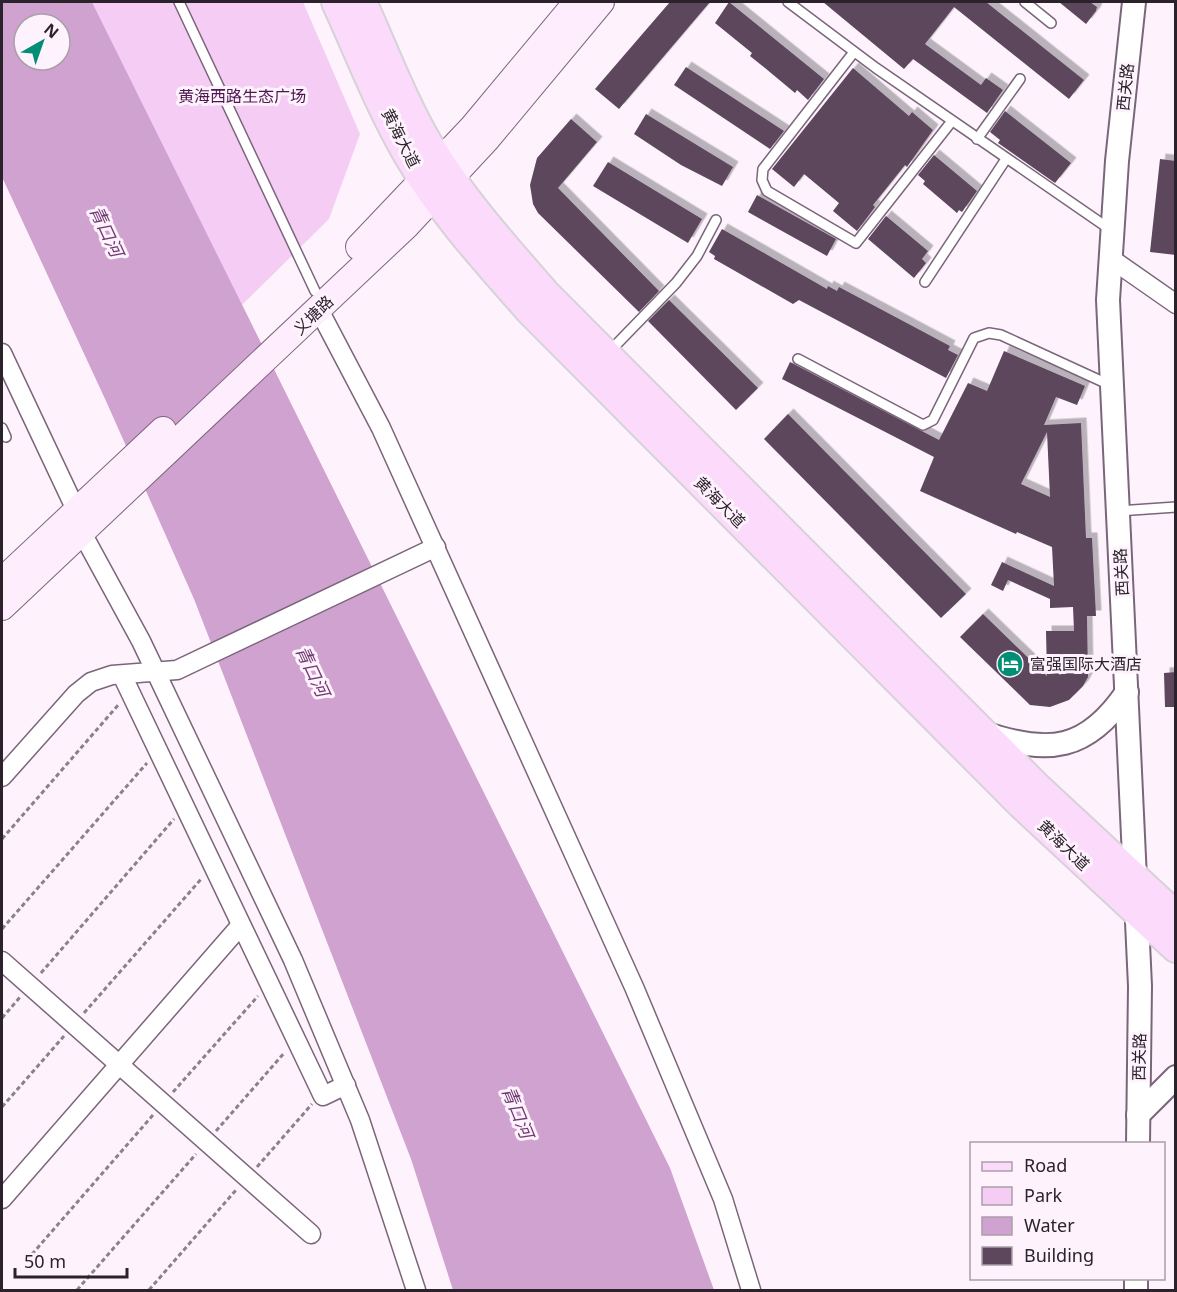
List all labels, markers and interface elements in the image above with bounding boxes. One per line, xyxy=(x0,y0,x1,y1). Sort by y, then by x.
north arrow xyxy=(12,12,72,72)
text: N xyxy=(40,18,64,43)
street label: 西关路 xyxy=(1112,62,1138,112)
park label: 黄海西路生态广场 xyxy=(178,85,306,107)
street label: 黄海大道 xyxy=(377,104,425,172)
water label: 青口河 xyxy=(85,201,131,263)
street label: 义塘路 xyxy=(288,290,338,340)
street label: 黄海大道 xyxy=(690,472,750,532)
street label: 西关路 xyxy=(1109,547,1133,597)
water label: 青口河 xyxy=(291,641,337,703)
hotel icon: 富强国际大酒店 xyxy=(995,649,1025,679)
place label: 富强国际大酒店 xyxy=(1030,653,1142,675)
street label: 黄海大道 xyxy=(1033,815,1095,875)
street label: 西关路 xyxy=(1128,1033,1150,1081)
water label: 青口河 xyxy=(497,1082,540,1144)
legend xyxy=(970,1142,1165,1280)
text: Road xyxy=(1024,1153,1067,1177)
text: Park xyxy=(1024,1183,1062,1207)
text: Water xyxy=(1024,1213,1075,1237)
scale bar xyxy=(15,1241,128,1279)
text: Building xyxy=(1024,1243,1094,1267)
text: 50 m xyxy=(24,1249,66,1273)

